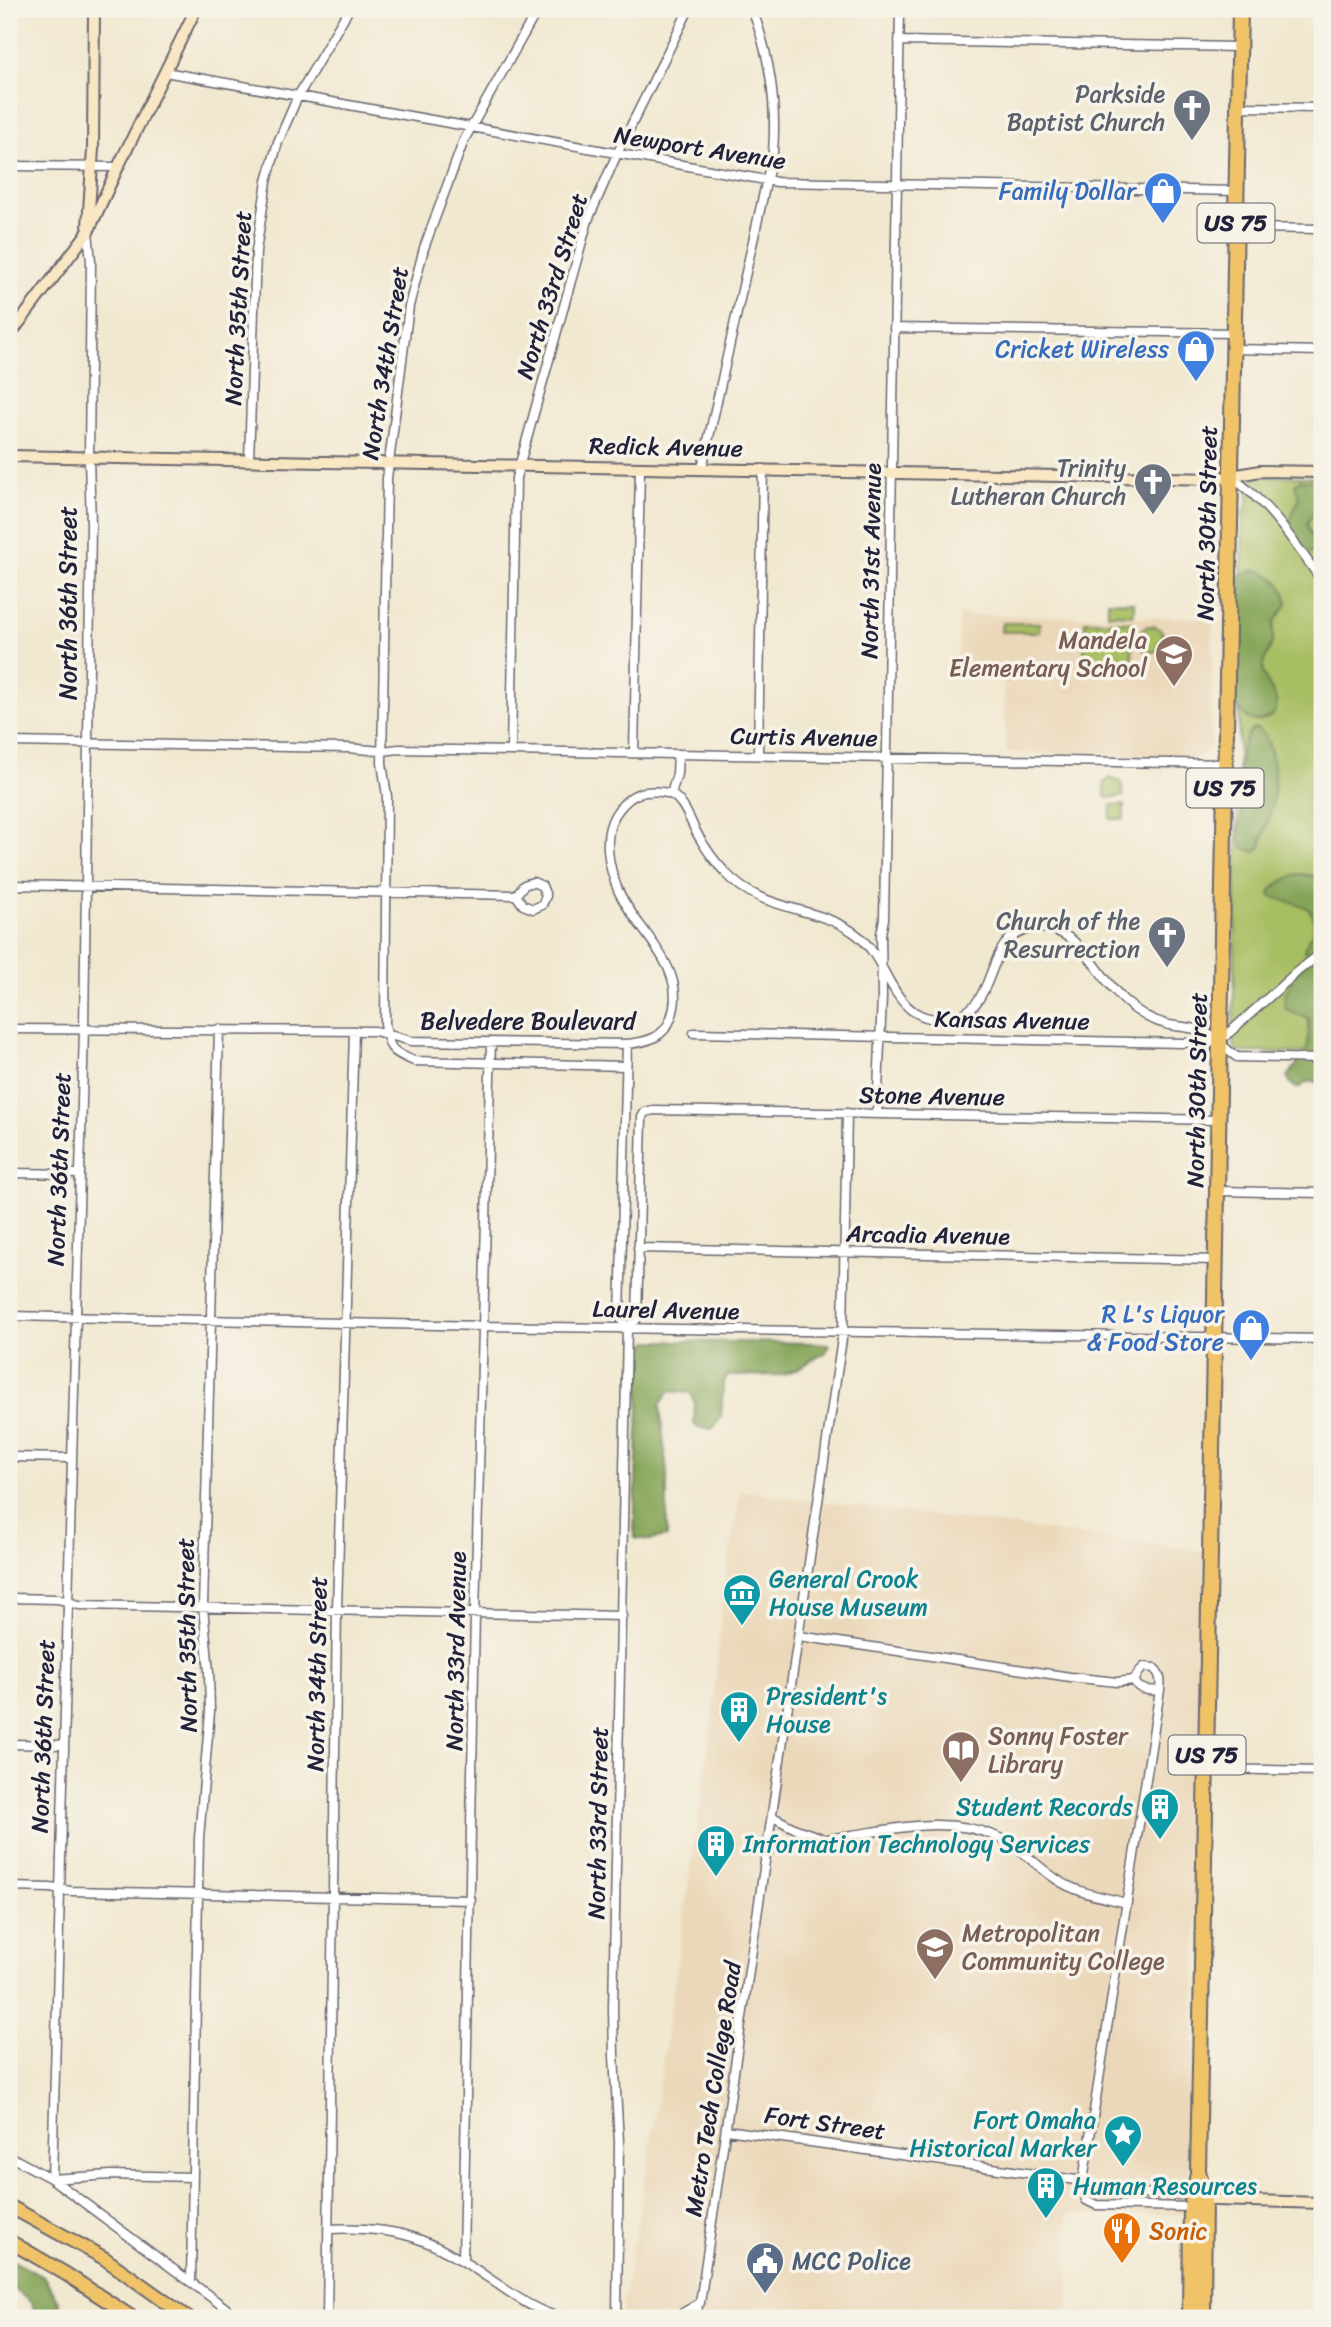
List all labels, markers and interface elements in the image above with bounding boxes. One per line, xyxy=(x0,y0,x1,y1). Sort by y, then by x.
place label: Parkside Baptist Church xyxy=(1007,73,1165,143)
church icon: Parkside Baptist Church xyxy=(1171,87,1213,142)
street label: Newport Avenue xyxy=(611,114,789,182)
place label: Family Dollar xyxy=(999,170,1137,212)
shop icon: Family Dollar xyxy=(1142,170,1184,225)
street label: North 33rd Street xyxy=(504,188,600,384)
road number: US 75 xyxy=(1198,204,1274,243)
street label: North 35th Street xyxy=(212,210,264,406)
street label: North 34th Street xyxy=(349,263,421,463)
place label: Cricket Wireless xyxy=(995,328,1169,370)
shop icon: Cricket Wireless xyxy=(1175,328,1217,383)
street label: Redick Avenue xyxy=(589,425,743,469)
street label: North 30th Street xyxy=(1184,425,1230,621)
place label: Trinity Lutheran Church xyxy=(951,447,1127,517)
church icon: Trinity Lutheran Church xyxy=(1132,461,1174,516)
street label: North 31st Avenue xyxy=(848,462,894,659)
street label: North 36th Street xyxy=(47,506,89,700)
place label: Mandela Elementary School xyxy=(949,619,1148,689)
school or university icon: Mandela Elementary School xyxy=(1153,633,1195,688)
street label: Curtis Avenue xyxy=(730,715,878,759)
road number: US 75 xyxy=(1186,768,1264,808)
place label: Church of the Resurrection xyxy=(996,900,1140,970)
church icon: Church of the Resurrection xyxy=(1146,914,1188,969)
street label: North 30th Street xyxy=(1174,992,1220,1188)
street label: Kansas Avenue xyxy=(934,998,1090,1042)
street label: Belvedere Boulevard xyxy=(420,1000,637,1042)
street label: North 36th Street xyxy=(35,1071,83,1267)
street label: Stone Avenue xyxy=(859,1074,1005,1118)
street label: Arcadia Avenue xyxy=(845,1213,1011,1257)
street label: Laurel Avenue xyxy=(592,1288,740,1332)
place label: R L's Liquor & Food Store xyxy=(1087,1293,1225,1363)
shop icon: R L's Liquor & Food Store xyxy=(1230,1307,1272,1362)
street label: North 35th Street xyxy=(164,1537,210,1733)
street label: North 33rd Avenue xyxy=(433,1550,479,1751)
place label: General Crook House Museum xyxy=(769,1558,928,1628)
museum icon: General Crook House Museum xyxy=(721,1572,763,1627)
street label: North 34th Street xyxy=(294,1576,340,1772)
street label: North 36th Street xyxy=(19,1638,67,1834)
place label: President's House xyxy=(766,1675,887,1745)
building icon: President's House xyxy=(718,1689,760,1744)
place label: Sonny Foster Library xyxy=(988,1715,1129,1785)
street label: North 33rd Street xyxy=(575,1726,621,1920)
library icon: Sonny Foster Library xyxy=(940,1729,982,1784)
road number: US 75 xyxy=(1168,1736,1246,1774)
place label: Student Records xyxy=(956,1786,1133,1828)
building icon: Student Records xyxy=(1139,1786,1181,1841)
building icon: Information Technology Services xyxy=(695,1823,737,1878)
place label: Information Technology Services xyxy=(742,1823,1091,1865)
place label: Metropolitan Community College xyxy=(962,1912,1165,1982)
school or university icon: Metropolitan Community College xyxy=(914,1926,956,1981)
street label: Metro Tech College Road xyxy=(672,1957,754,2219)
street label: Fort Street xyxy=(762,2094,888,2152)
place label: Fort Omaha Historical Marker xyxy=(909,2099,1098,2169)
place icon: Fort Omaha Historical Marker xyxy=(1102,2113,1144,2168)
building icon: Human Resources xyxy=(1025,2165,1067,2220)
place label: Human Resources xyxy=(1073,2165,1257,2207)
restaurant icon: Sonic xyxy=(1101,2210,1143,2265)
place label: Sonic xyxy=(1149,2210,1208,2252)
public building icon: MCC Police xyxy=(744,2240,786,2295)
place label: MCC Police xyxy=(792,2240,911,2282)

